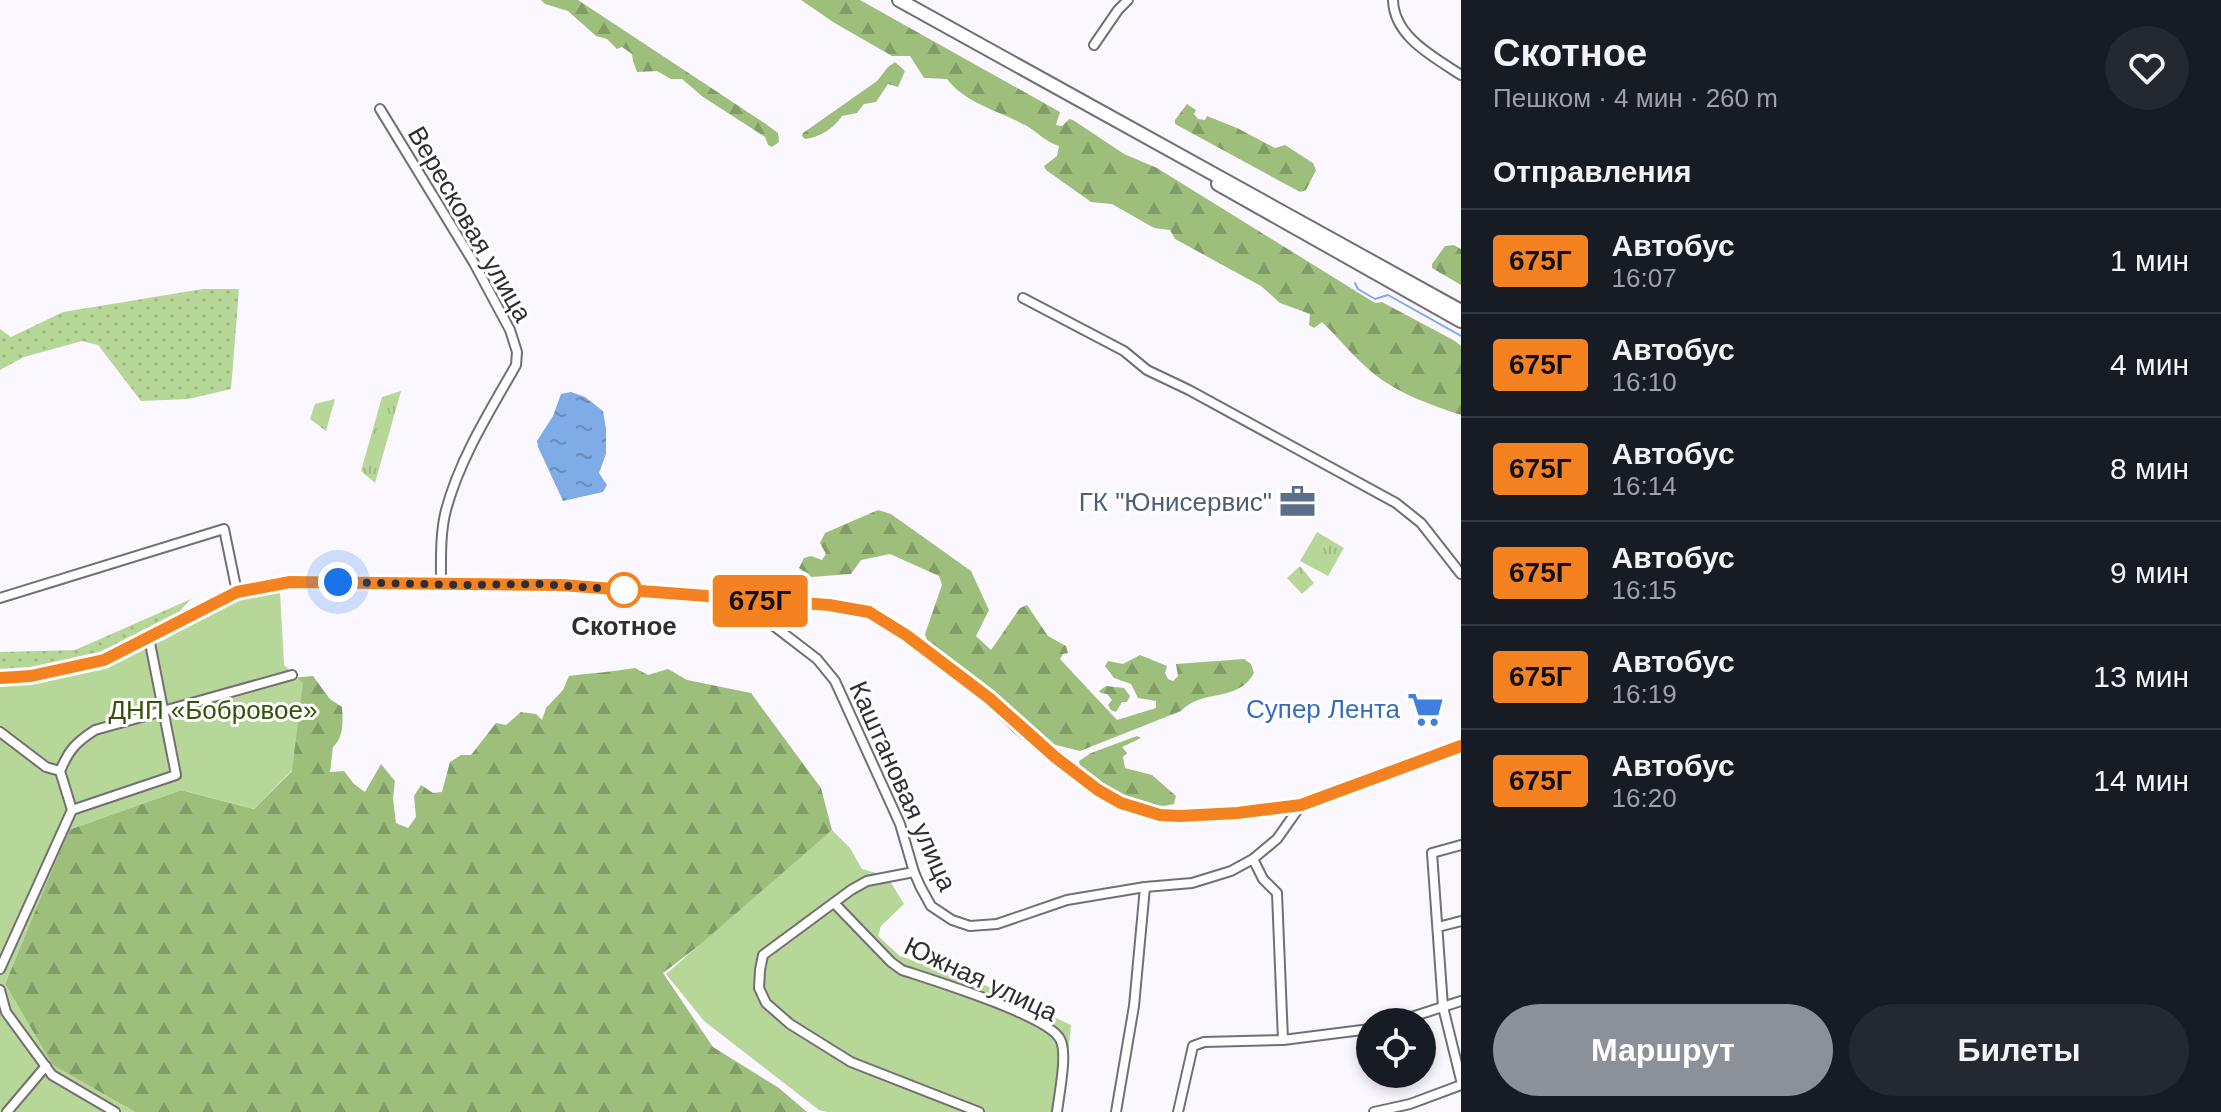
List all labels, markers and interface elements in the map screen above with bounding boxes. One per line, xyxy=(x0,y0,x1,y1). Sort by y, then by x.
button: heart xyxy=(2105,26,2189,110)
text: Скотное xyxy=(1493,32,1647,74)
text: Пешком · 4 мин · 260 m xyxy=(1493,83,1778,113)
street label: Вересковая улица xyxy=(402,121,538,327)
text: Отправления xyxy=(1493,155,1692,188)
text: Автобус xyxy=(1612,229,1735,262)
text: 1 мин xyxy=(2110,244,2189,277)
text: 675Г xyxy=(1509,245,1572,276)
text: 16:07 xyxy=(1612,263,1677,293)
text: Автобус xyxy=(1612,333,1735,366)
text: 4 мин xyxy=(2110,348,2189,381)
text: 675Г xyxy=(1509,349,1572,380)
text: 16:10 xyxy=(1612,367,1677,397)
text: Автобус xyxy=(1612,437,1735,470)
text: 8 мин xyxy=(2110,452,2189,485)
text: 675Г xyxy=(1509,453,1572,484)
text: 16:14 xyxy=(1612,471,1677,501)
office icon: ГК "Юнисервис" xyxy=(1279,483,1317,521)
place label: ГК "Юнисервис" xyxy=(1079,487,1272,517)
text: Автобус xyxy=(1612,541,1735,574)
text: 9 мин xyxy=(2110,556,2189,589)
text: 675Г xyxy=(1509,557,1572,588)
your location xyxy=(318,562,358,602)
marker: Скотное xyxy=(607,573,641,607)
line badge: 675Г xyxy=(704,575,816,627)
text: 16:15 xyxy=(1612,575,1677,605)
text: 675Г xyxy=(729,585,791,616)
place label: Скотное xyxy=(571,611,677,641)
text: Автобус xyxy=(1612,645,1735,678)
text: 13 мин xyxy=(2093,660,2189,693)
text: 675Г xyxy=(1509,661,1572,692)
street label: Каштановая улица xyxy=(843,677,963,896)
text: 16:19 xyxy=(1612,679,1677,709)
supermarket icon: Супер Лента xyxy=(1407,690,1445,728)
place label: Супер Лента xyxy=(1246,694,1401,724)
park label: ДНП «Бобровое» xyxy=(109,695,318,725)
text: Автобус xyxy=(1612,749,1735,782)
text: 14 мин xyxy=(2093,764,2189,797)
text: 675Г xyxy=(1509,765,1572,796)
text: 16:20 xyxy=(1612,783,1677,813)
street label: Южная улица xyxy=(900,930,1063,1028)
button: Маршрут xyxy=(1493,1004,1833,1096)
button: Билеты xyxy=(1849,1004,2189,1096)
map controls xyxy=(1356,1008,1436,1088)
button: locate xyxy=(1356,1008,1436,1088)

